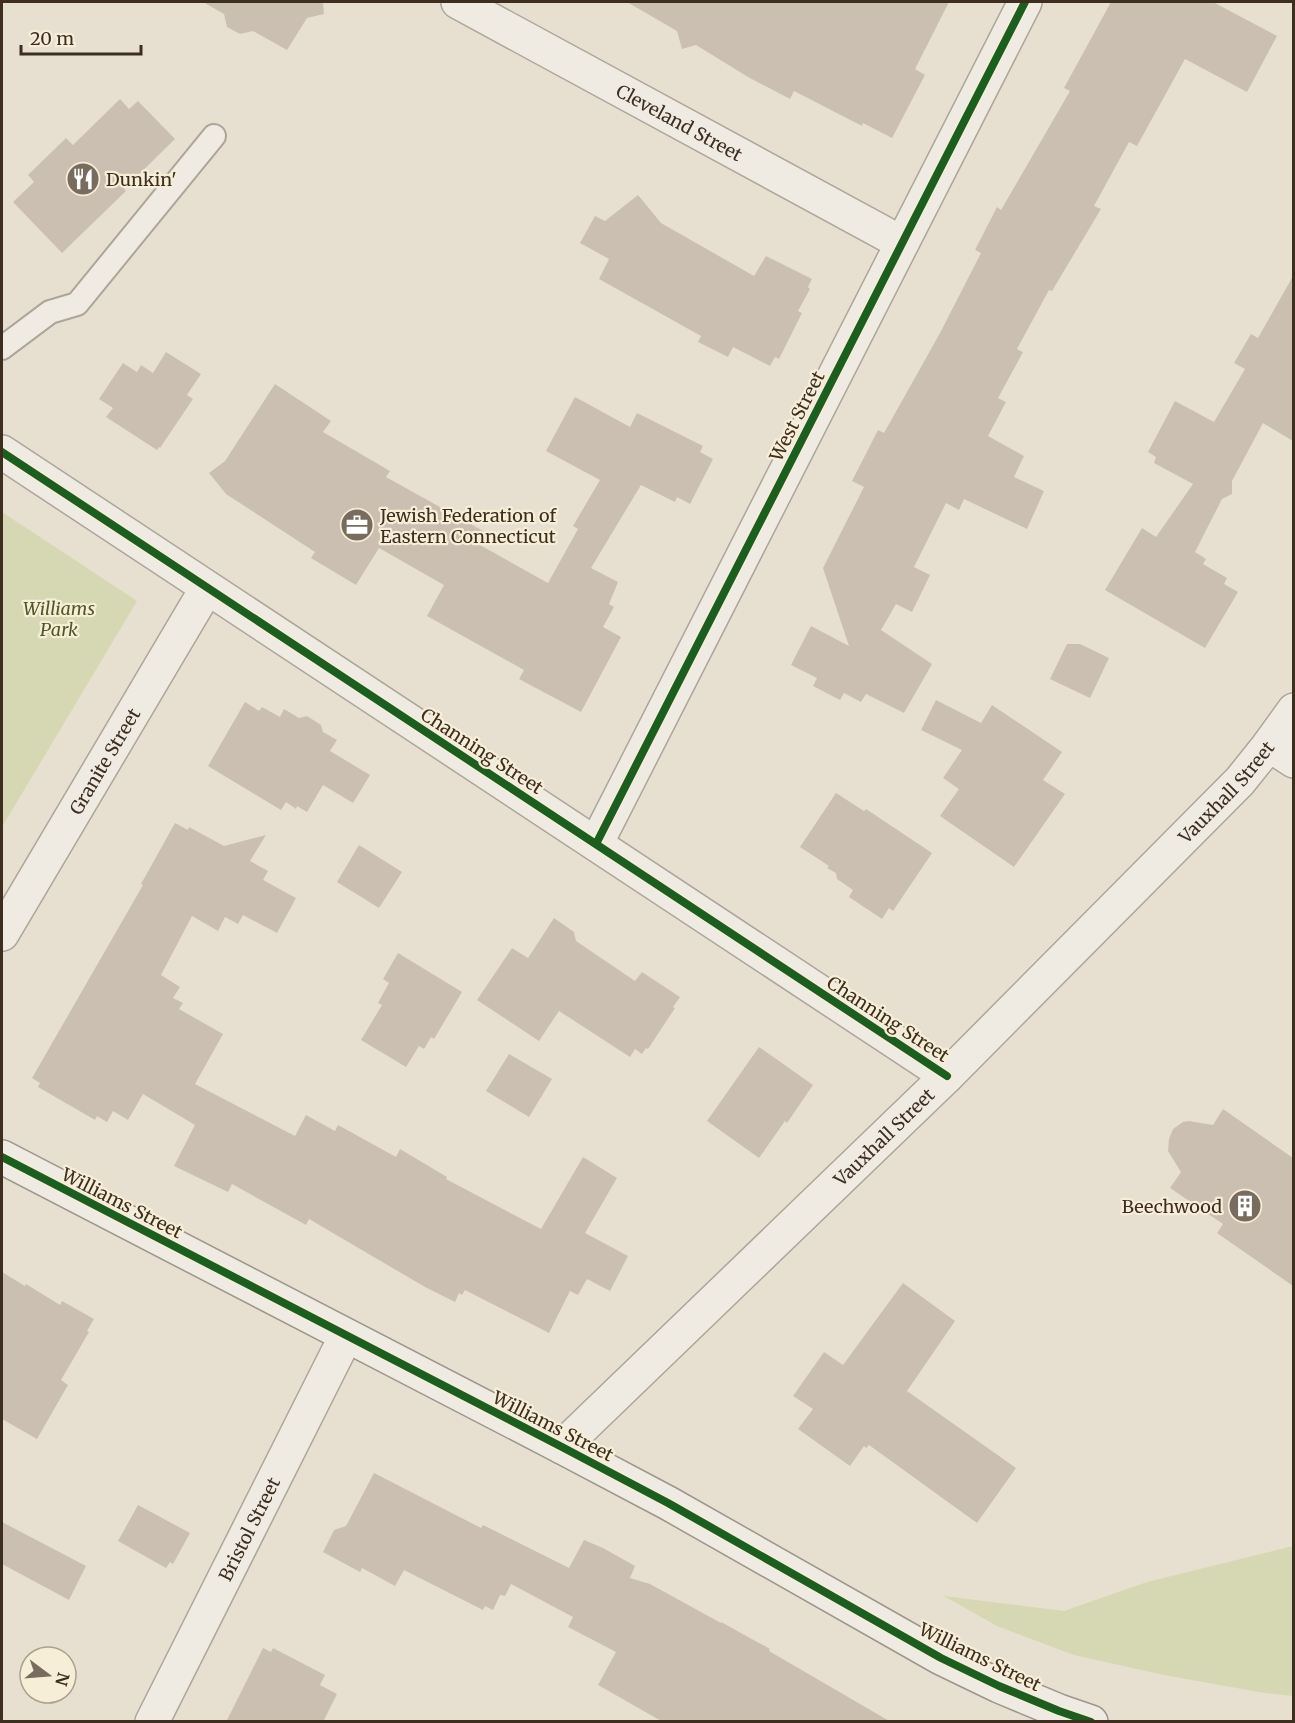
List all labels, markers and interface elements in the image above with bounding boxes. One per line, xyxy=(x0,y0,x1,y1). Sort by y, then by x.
scale bar xyxy=(21,18,141,56)
text: 20 m xyxy=(30,27,74,50)
street label: Cleveland Street xyxy=(612,79,747,166)
restaurant icon: Dunkin' xyxy=(65,161,101,197)
place label: Dunkin' xyxy=(106,168,177,191)
street label: West Street xyxy=(764,367,830,466)
place label: Jewish Federation of Eastern Connecticut xyxy=(379,504,557,548)
office icon: Jewish Federation of Eastern Connecticut xyxy=(339,507,375,543)
park label: Williams Park xyxy=(23,597,95,641)
street label: Channing Street xyxy=(416,703,548,799)
street label: Granite Street xyxy=(64,704,145,818)
street label: Vauxhall Street xyxy=(1173,736,1279,849)
street label: Channing Street xyxy=(822,971,954,1067)
street label: Vauxhall Street xyxy=(828,1083,939,1191)
street label: Williams Street xyxy=(57,1162,186,1243)
building icon: Beechwood xyxy=(1227,1188,1263,1224)
place label: Beechwood xyxy=(1122,1195,1222,1218)
street label: Williams Street xyxy=(488,1385,617,1466)
street label: Bristol Street xyxy=(213,1473,285,1585)
street label: Williams Street xyxy=(914,1617,1045,1696)
north arrow xyxy=(18,1645,78,1705)
text: N xyxy=(51,1670,74,1688)

